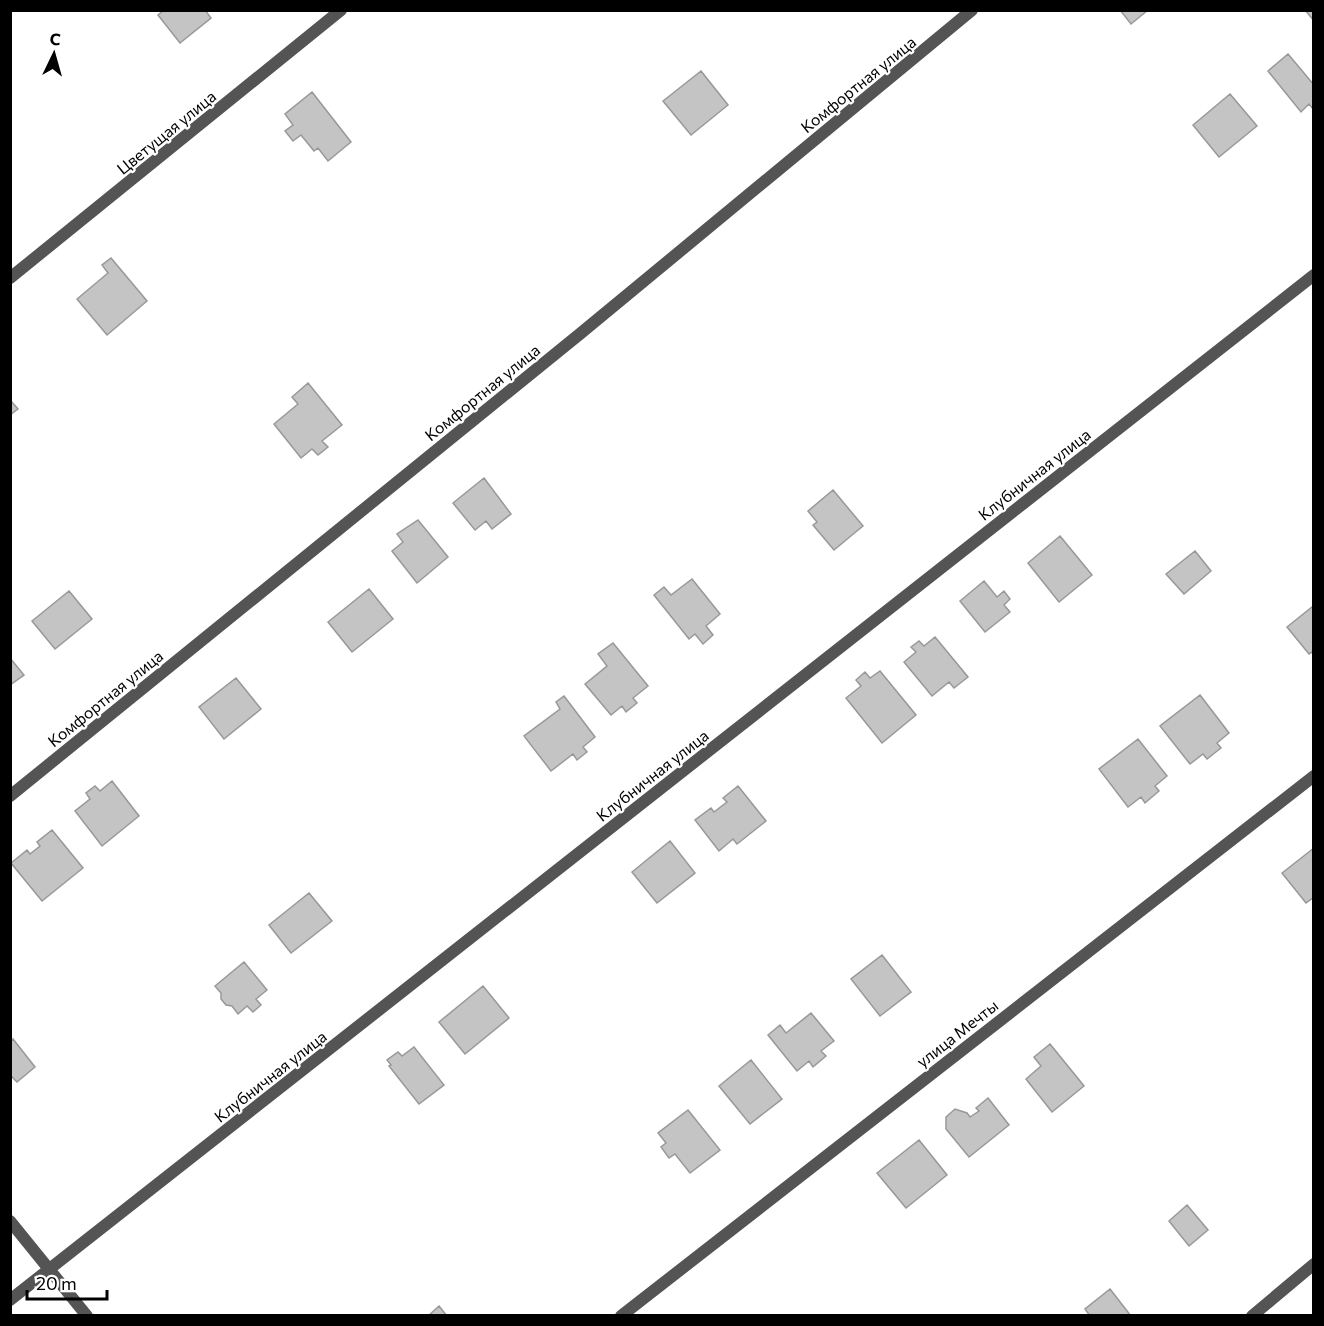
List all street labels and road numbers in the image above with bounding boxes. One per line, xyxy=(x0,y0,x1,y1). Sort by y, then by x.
street label: Комфортная улица xyxy=(797,32,919,136)
street label: Цветущая улица xyxy=(113,86,219,178)
street label: Комфортная улица xyxy=(421,340,543,444)
street label: Клубничная улица xyxy=(974,424,1094,524)
street label: Комфортная улица xyxy=(44,646,166,750)
street label: Клубничная улица xyxy=(592,725,712,825)
street label: улица Мечты xyxy=(912,995,1002,1071)
street label: Клубничная улица xyxy=(210,1026,330,1126)

